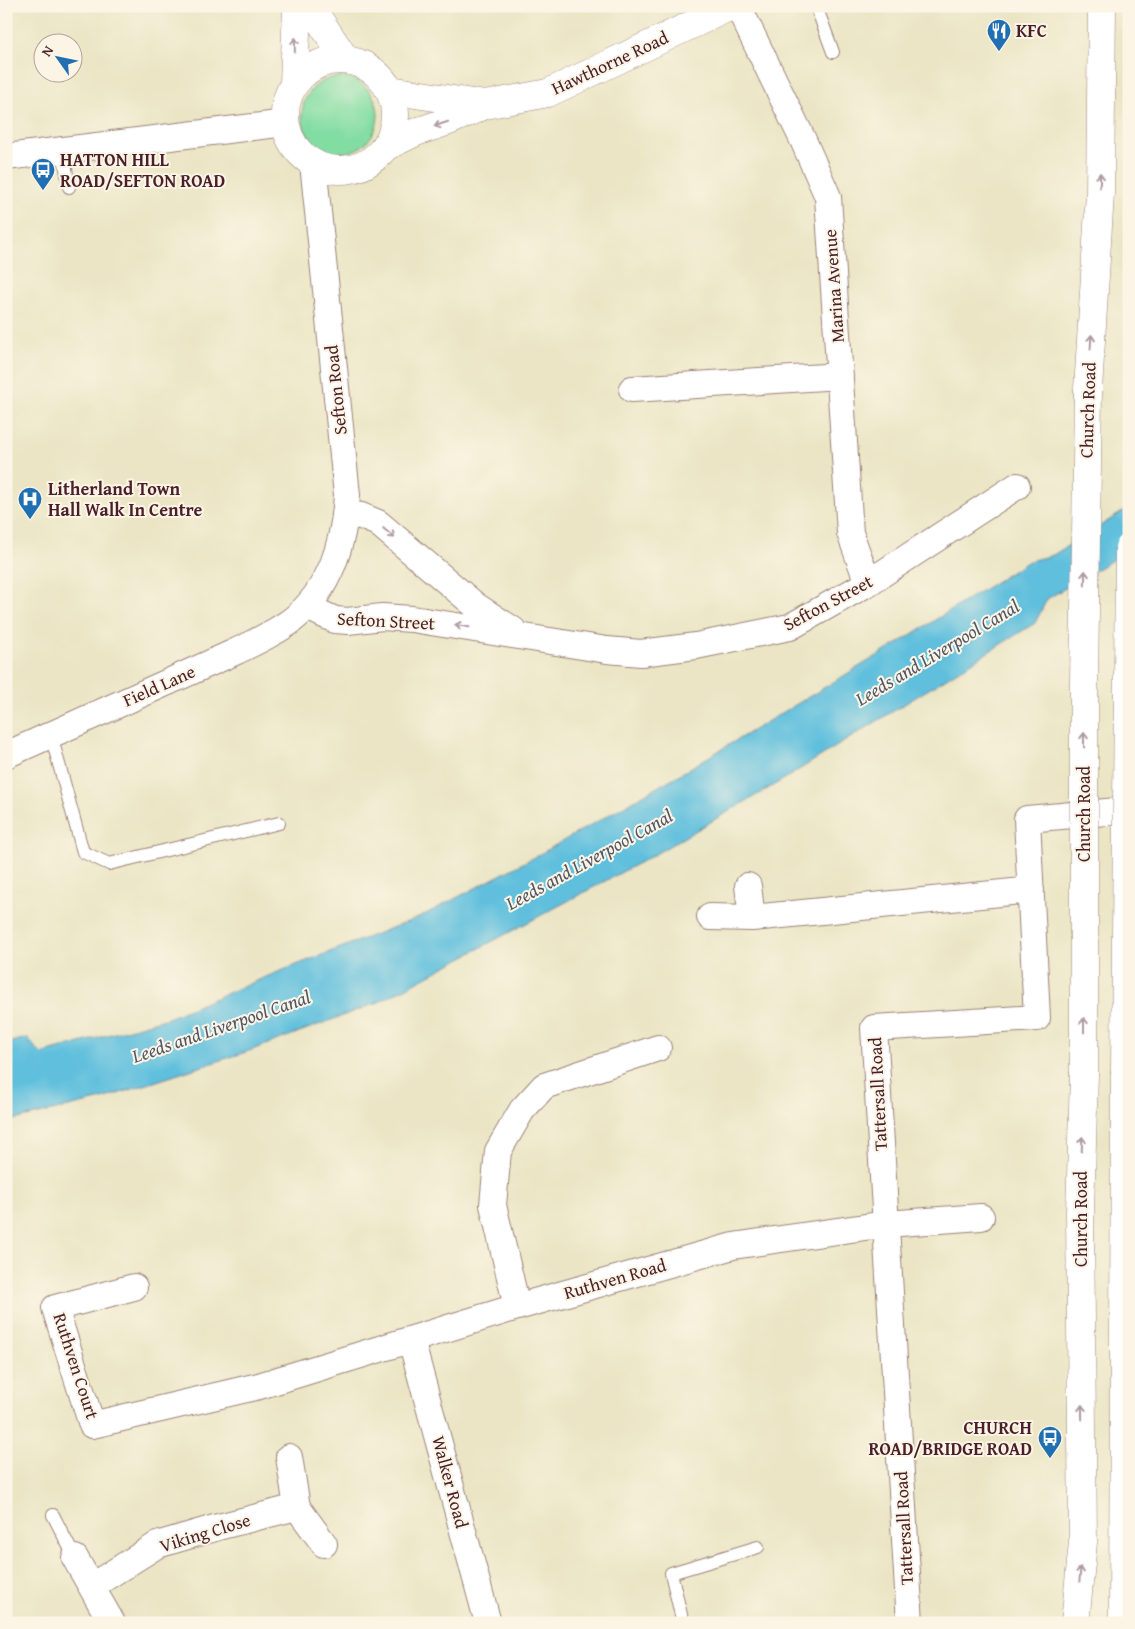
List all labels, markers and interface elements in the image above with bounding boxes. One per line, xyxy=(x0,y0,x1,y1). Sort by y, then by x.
place label: KFC xyxy=(1016,17,1047,44)
restaurant icon: KFC xyxy=(986,18,1012,52)
street label: Hawthorne Road xyxy=(547,23,673,101)
north arrow xyxy=(32,32,82,82)
one-way arrow xyxy=(291,37,300,53)
text: N xyxy=(36,41,58,60)
one-way arrow xyxy=(433,120,449,129)
place label: HATTON HILL ROAD/SEFTON ROAD xyxy=(60,146,226,194)
bus stop icon: HATTON HILL ROAD/SEFTON ROAD xyxy=(30,157,56,191)
one-way arrow xyxy=(1095,172,1105,188)
street label: Marina Avenue xyxy=(816,228,851,344)
one-way arrow xyxy=(1086,334,1095,350)
street label: Sefton Road xyxy=(317,343,354,436)
street label: Church Road xyxy=(1072,361,1103,459)
place label: Litherland Town Hall Walk In Centre xyxy=(48,475,203,523)
hospital icon: Litherland Town Hall Walk In Centre xyxy=(17,486,43,520)
one-way arrow xyxy=(383,528,396,539)
street label: Sefton Street xyxy=(778,567,878,638)
one-way arrow xyxy=(1080,570,1090,586)
water label: Leeds and Liverpool Canal xyxy=(849,592,1025,713)
street label: Sefton Street xyxy=(336,604,436,637)
one-way arrow xyxy=(454,621,470,631)
street label: Field Lane xyxy=(118,658,199,713)
one-way arrow xyxy=(1079,732,1089,748)
street label: Church Road xyxy=(1070,766,1097,862)
water label: Leeds and Liverpool Canal xyxy=(500,801,678,917)
water label: Leeds and Liverpool Canal xyxy=(127,982,314,1070)
one-way arrow xyxy=(1079,1017,1089,1034)
street label: Tattersall Road xyxy=(861,1036,894,1152)
one-way arrow xyxy=(1077,1137,1087,1153)
street label: Church Road xyxy=(1067,1171,1094,1267)
street label: Ruthven Road xyxy=(561,1251,670,1306)
street label: Ruthven Court xyxy=(47,1309,107,1423)
one-way arrow xyxy=(1077,1404,1087,1420)
place label: CHURCH ROAD/BRIDGE ROAD xyxy=(868,1414,1032,1462)
bus stop icon: CHURCH ROAD/BRIDGE ROAD xyxy=(1037,1425,1063,1459)
street label: Walker Road xyxy=(425,1433,476,1531)
street label: Tattersall Road xyxy=(887,1470,920,1586)
street label: Viking Close xyxy=(156,1506,254,1559)
one-way arrow xyxy=(1075,1567,1085,1583)

